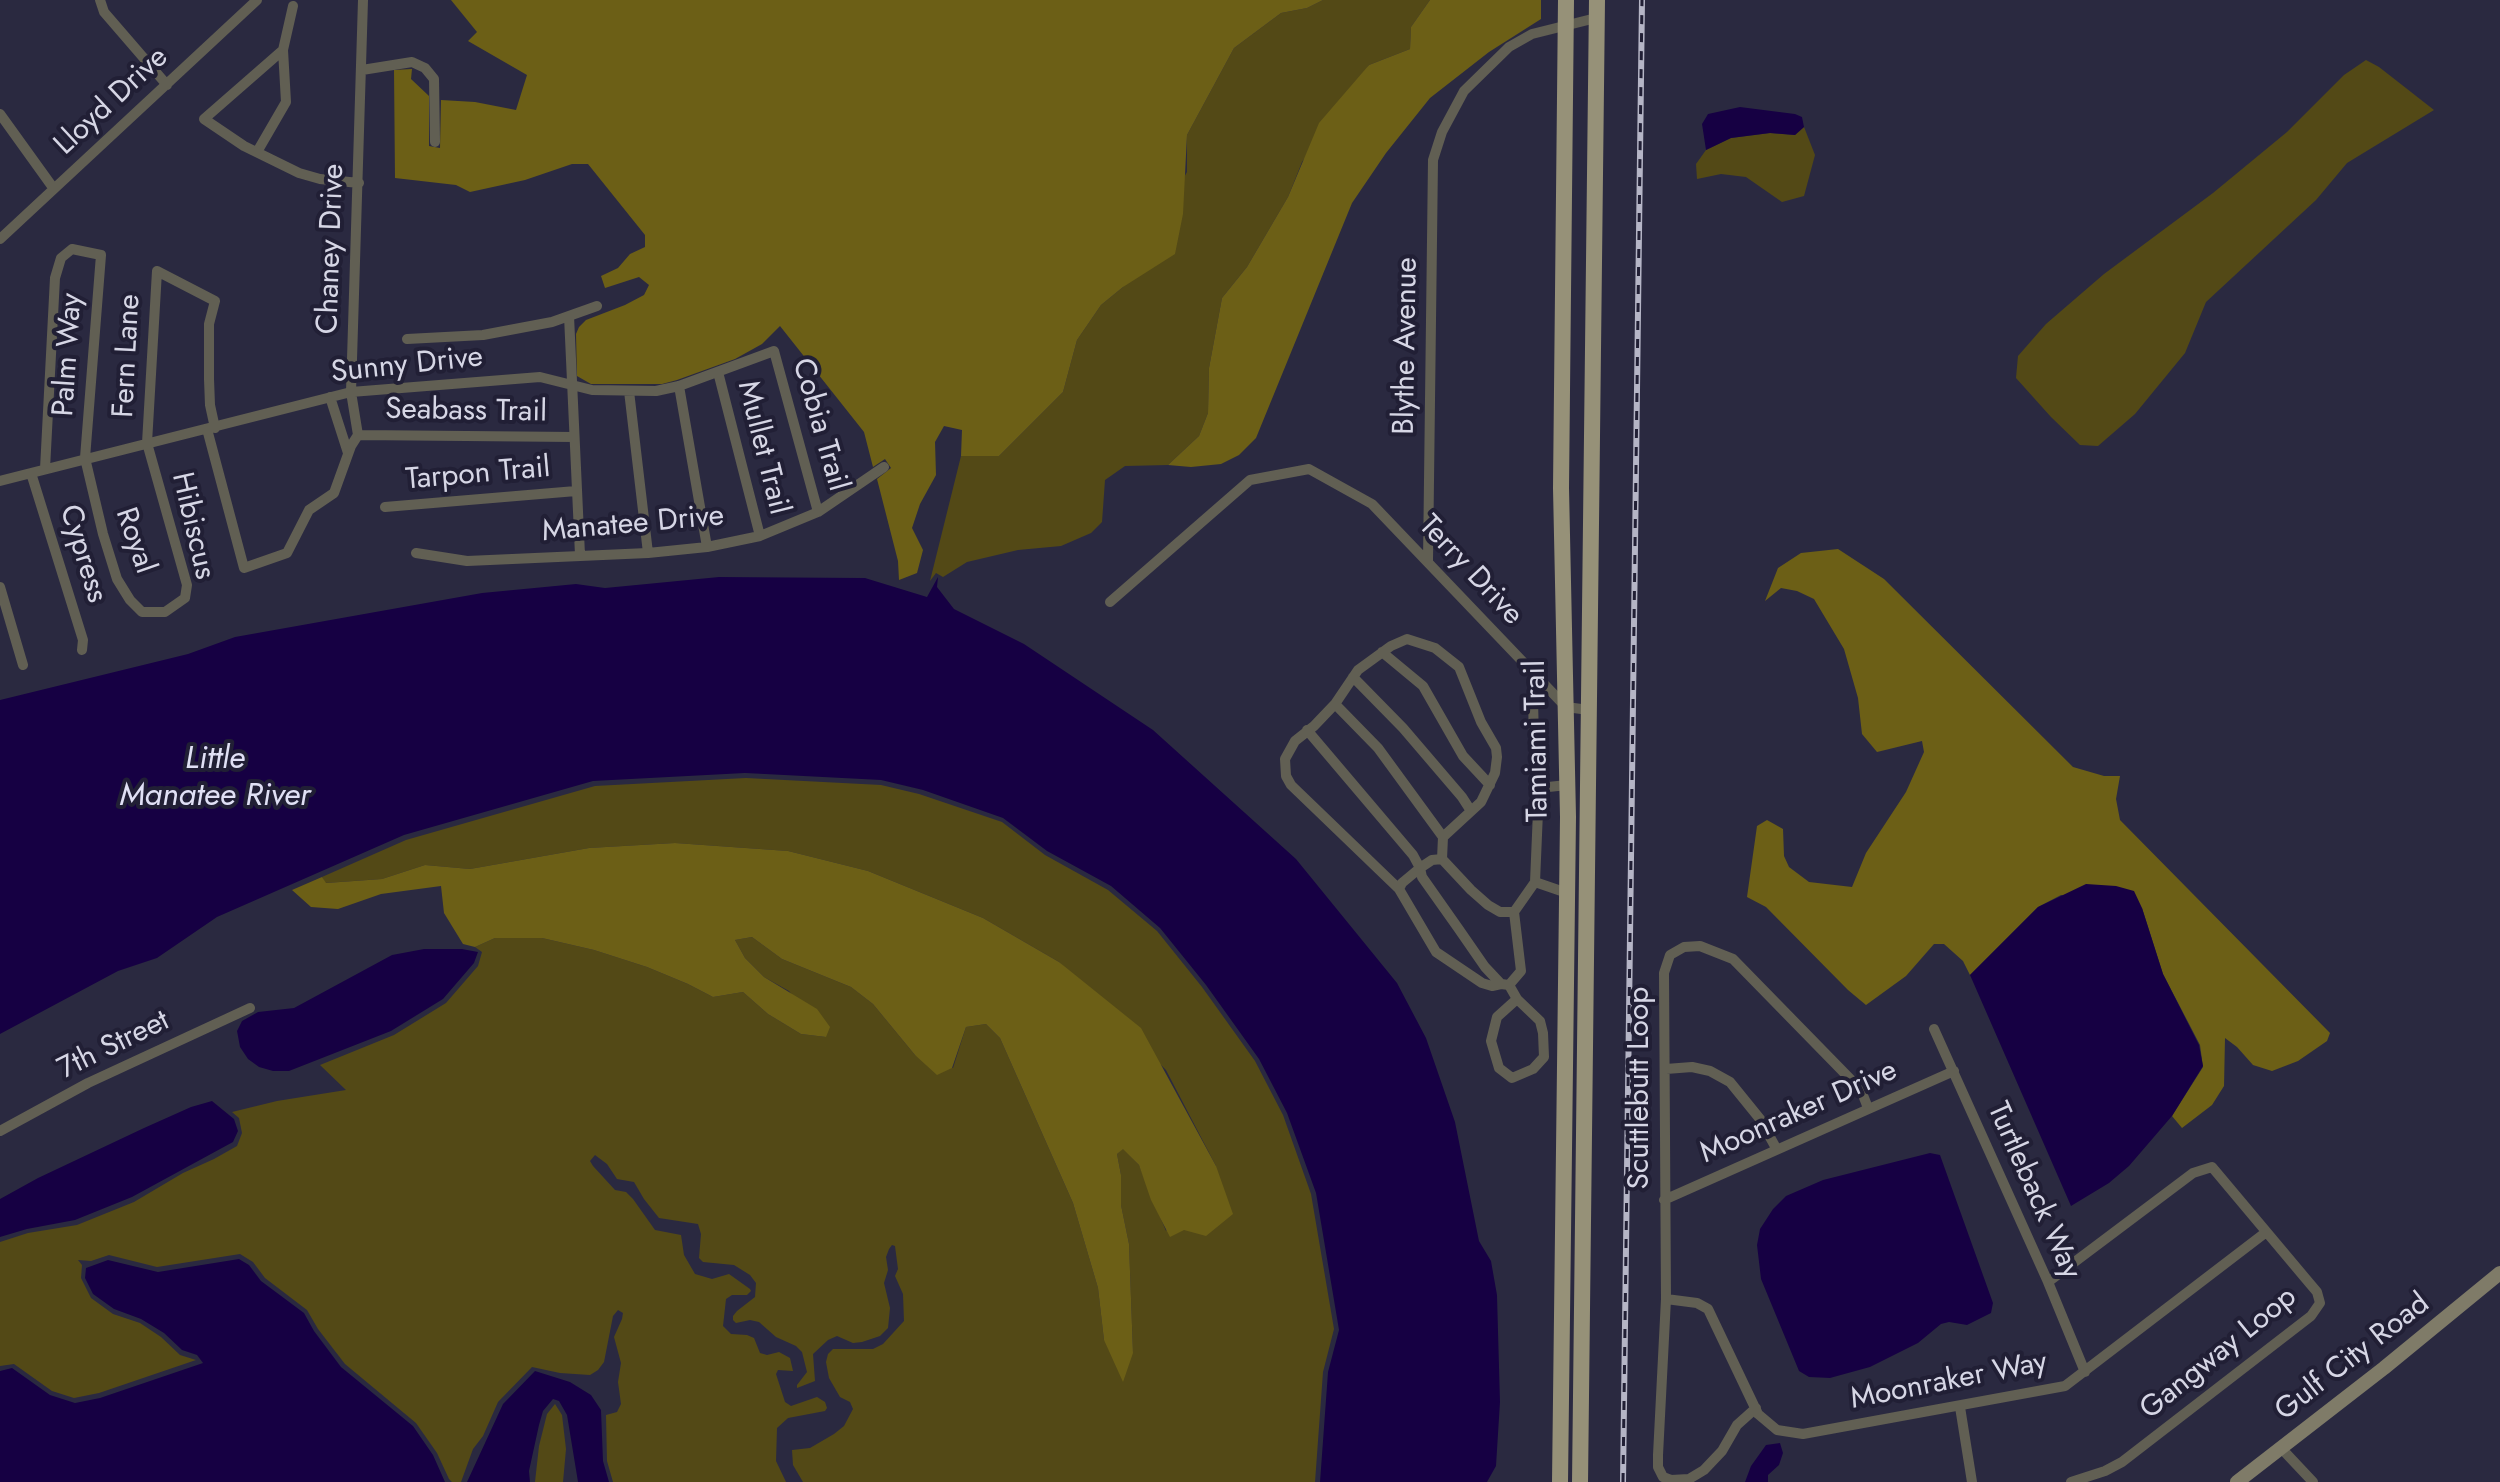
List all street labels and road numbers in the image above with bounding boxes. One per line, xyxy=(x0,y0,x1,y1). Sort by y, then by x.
street label: Lloyd Drive xyxy=(48,40,176,164)
street label: Chaney Drive xyxy=(311,163,353,335)
street label: Blythe Avenue xyxy=(1387,257,1427,435)
street label: Palm Way xyxy=(47,292,91,418)
street label: Fern Lane xyxy=(107,293,149,419)
street label: Sunny Drive xyxy=(329,340,485,392)
street label: Cobia Trail xyxy=(783,355,855,495)
street label: Mullet Trail xyxy=(728,377,796,519)
street label: Seabass Trail xyxy=(385,393,547,431)
street label: Tarpon Trail xyxy=(404,451,552,499)
street label: Hibiscus xyxy=(162,469,222,583)
street label: Manatee Drive xyxy=(540,499,726,551)
street label: Cypress xyxy=(50,501,114,607)
street label: Royal xyxy=(106,503,162,579)
street label: Terry Drive xyxy=(1410,509,1530,633)
street label: Tamiami Trail xyxy=(1519,660,1557,822)
street label: Scuttlebutt Loop xyxy=(1623,987,1659,1189)
street label: 7th Street xyxy=(53,1004,175,1088)
street label: Moonraker Drive xyxy=(1695,1054,1903,1172)
street label: Turtleback Way xyxy=(1978,1097,2088,1285)
street label: Gangway Loop xyxy=(2134,1280,2304,1428)
street label: Gulf City Road xyxy=(2269,1287,2437,1429)
street label: Moonraker Way xyxy=(1848,1345,2050,1419)

